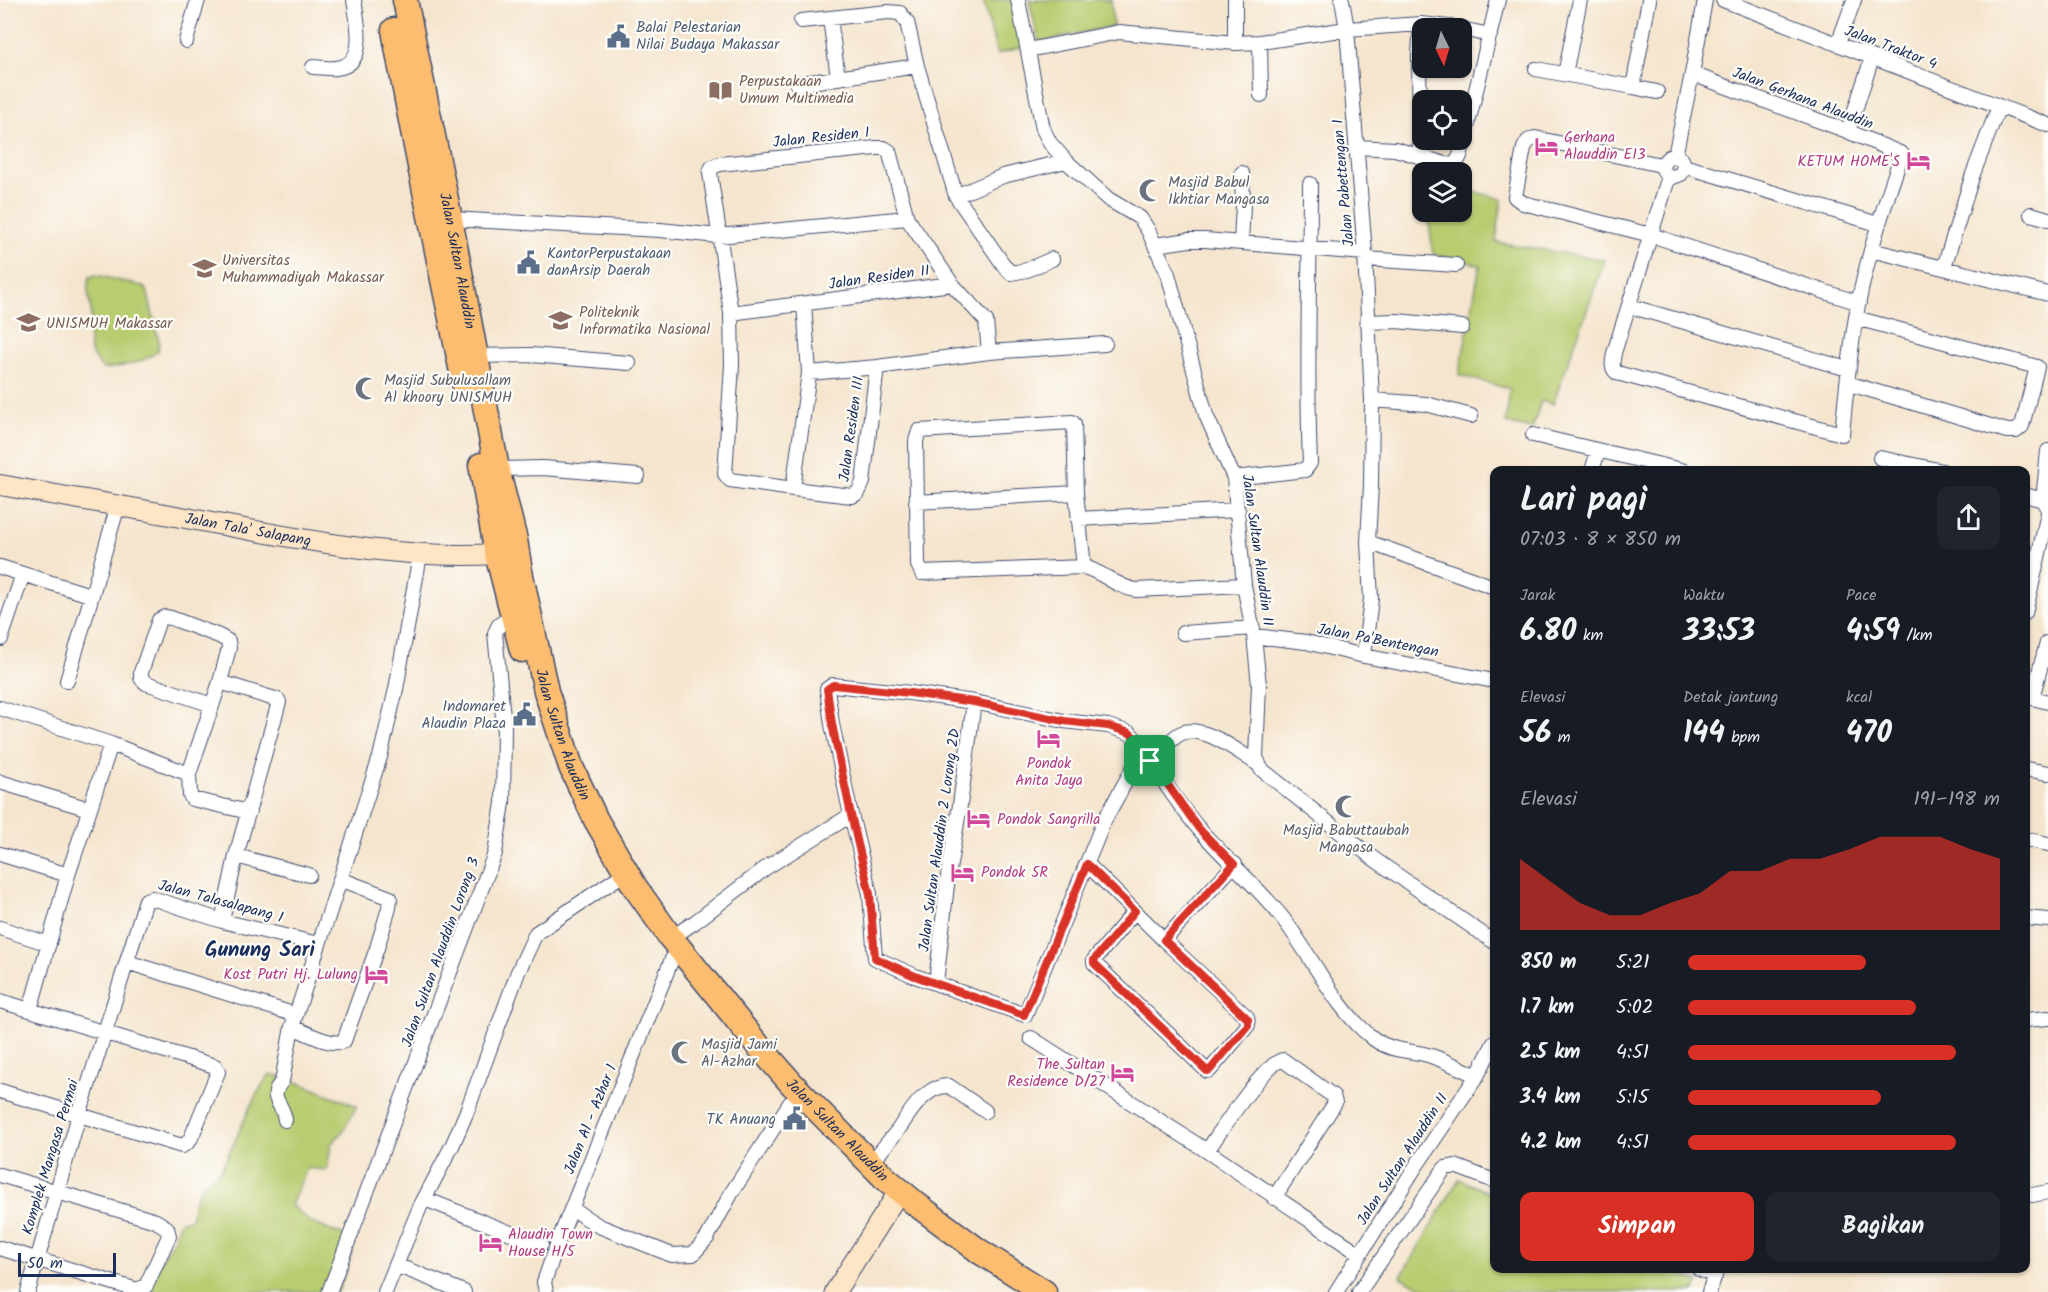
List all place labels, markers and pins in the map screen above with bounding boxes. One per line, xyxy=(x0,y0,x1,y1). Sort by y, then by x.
place label: Balai Pelestarian Nilai Budaya Makassar xyxy=(636,16,780,57)
public building icon: Balai Pelestarian Nilai Budaya Makassar xyxy=(605,23,631,49)
place label: Perpustakaan Umum Multimedia xyxy=(739,70,854,111)
library icon: Perpustakaan Umum Multimedia xyxy=(708,77,734,103)
place label: Gerhana Alauddin E13 xyxy=(1564,126,1646,167)
hotel icon: Gerhana Alauddin E13 xyxy=(1533,133,1559,159)
hotel icon: KETUM HOME'S xyxy=(1905,148,1931,174)
place label: KETUM HOME'S xyxy=(1798,150,1900,174)
place label: Masjid Babul Ikhtiar Mangasa xyxy=(1168,171,1270,212)
mosque icon: Masjid Babul Ikhtiar Mangasa xyxy=(1137,178,1163,204)
place label: KantorPerpustakaan danArsip Daerah xyxy=(547,242,671,283)
place label: Universitas Muhammadiyah Makassar xyxy=(222,249,385,290)
public building icon: KantorPerpustakaan danArsip Daerah xyxy=(516,249,542,275)
school or university icon: Universitas Muhammadiyah Makassar xyxy=(191,256,217,282)
place label: Politeknik Informatika Nasional xyxy=(579,301,710,342)
school or university icon: Politeknik Informatika Nasional xyxy=(548,308,574,334)
school or university icon: UNISMUH Makassar xyxy=(15,310,41,336)
place label: UNISMUH Makassar xyxy=(46,312,173,336)
place label: Masjid Subulusallam Al khoory UNISMUH xyxy=(384,369,512,410)
mosque icon: Masjid Subulusallam Al khoory UNISMUH xyxy=(353,376,379,402)
place label: Indomaret Alaudin Plaza xyxy=(421,695,506,736)
public building icon: Indomaret Alaudin Plaza xyxy=(511,702,537,728)
hotel icon: Pondok Anita Jaya xyxy=(1036,726,1062,752)
pin xyxy=(1124,735,1175,786)
place label: Pondok Anita Jaya xyxy=(1015,752,1083,793)
mosque icon: Masjid Babuttaubah Mangasa xyxy=(1333,793,1359,819)
hotel icon: Pondok Sangrilla xyxy=(966,806,992,832)
place label: Pondok Sangrilla xyxy=(997,808,1100,832)
place label: Masjid Babuttaubah Mangasa xyxy=(1283,819,1409,860)
hotel icon: Pondok 5R xyxy=(950,859,976,885)
place label: Pondok 5R xyxy=(981,861,1048,885)
hotel icon: Kost Putri Hj. Lulung xyxy=(363,961,389,987)
place label: Kost Putri Hj. Lulung xyxy=(224,963,358,987)
place label: Masjid Jami Al-Azhar xyxy=(701,1033,778,1074)
mosque icon: Masjid Jami Al-Azhar xyxy=(670,1040,696,1066)
place label: The Sultan Residence D/27 xyxy=(1007,1053,1106,1094)
hotel icon: The Sultan Residence D/27 xyxy=(1110,1060,1136,1086)
public building icon: TK Anuang xyxy=(781,1106,807,1132)
place label: TK Anuang xyxy=(707,1108,776,1132)
place label: Alaudin Town House H/5 xyxy=(508,1223,593,1264)
hotel icon: Alaudin Town House H/5 xyxy=(477,1230,503,1256)

